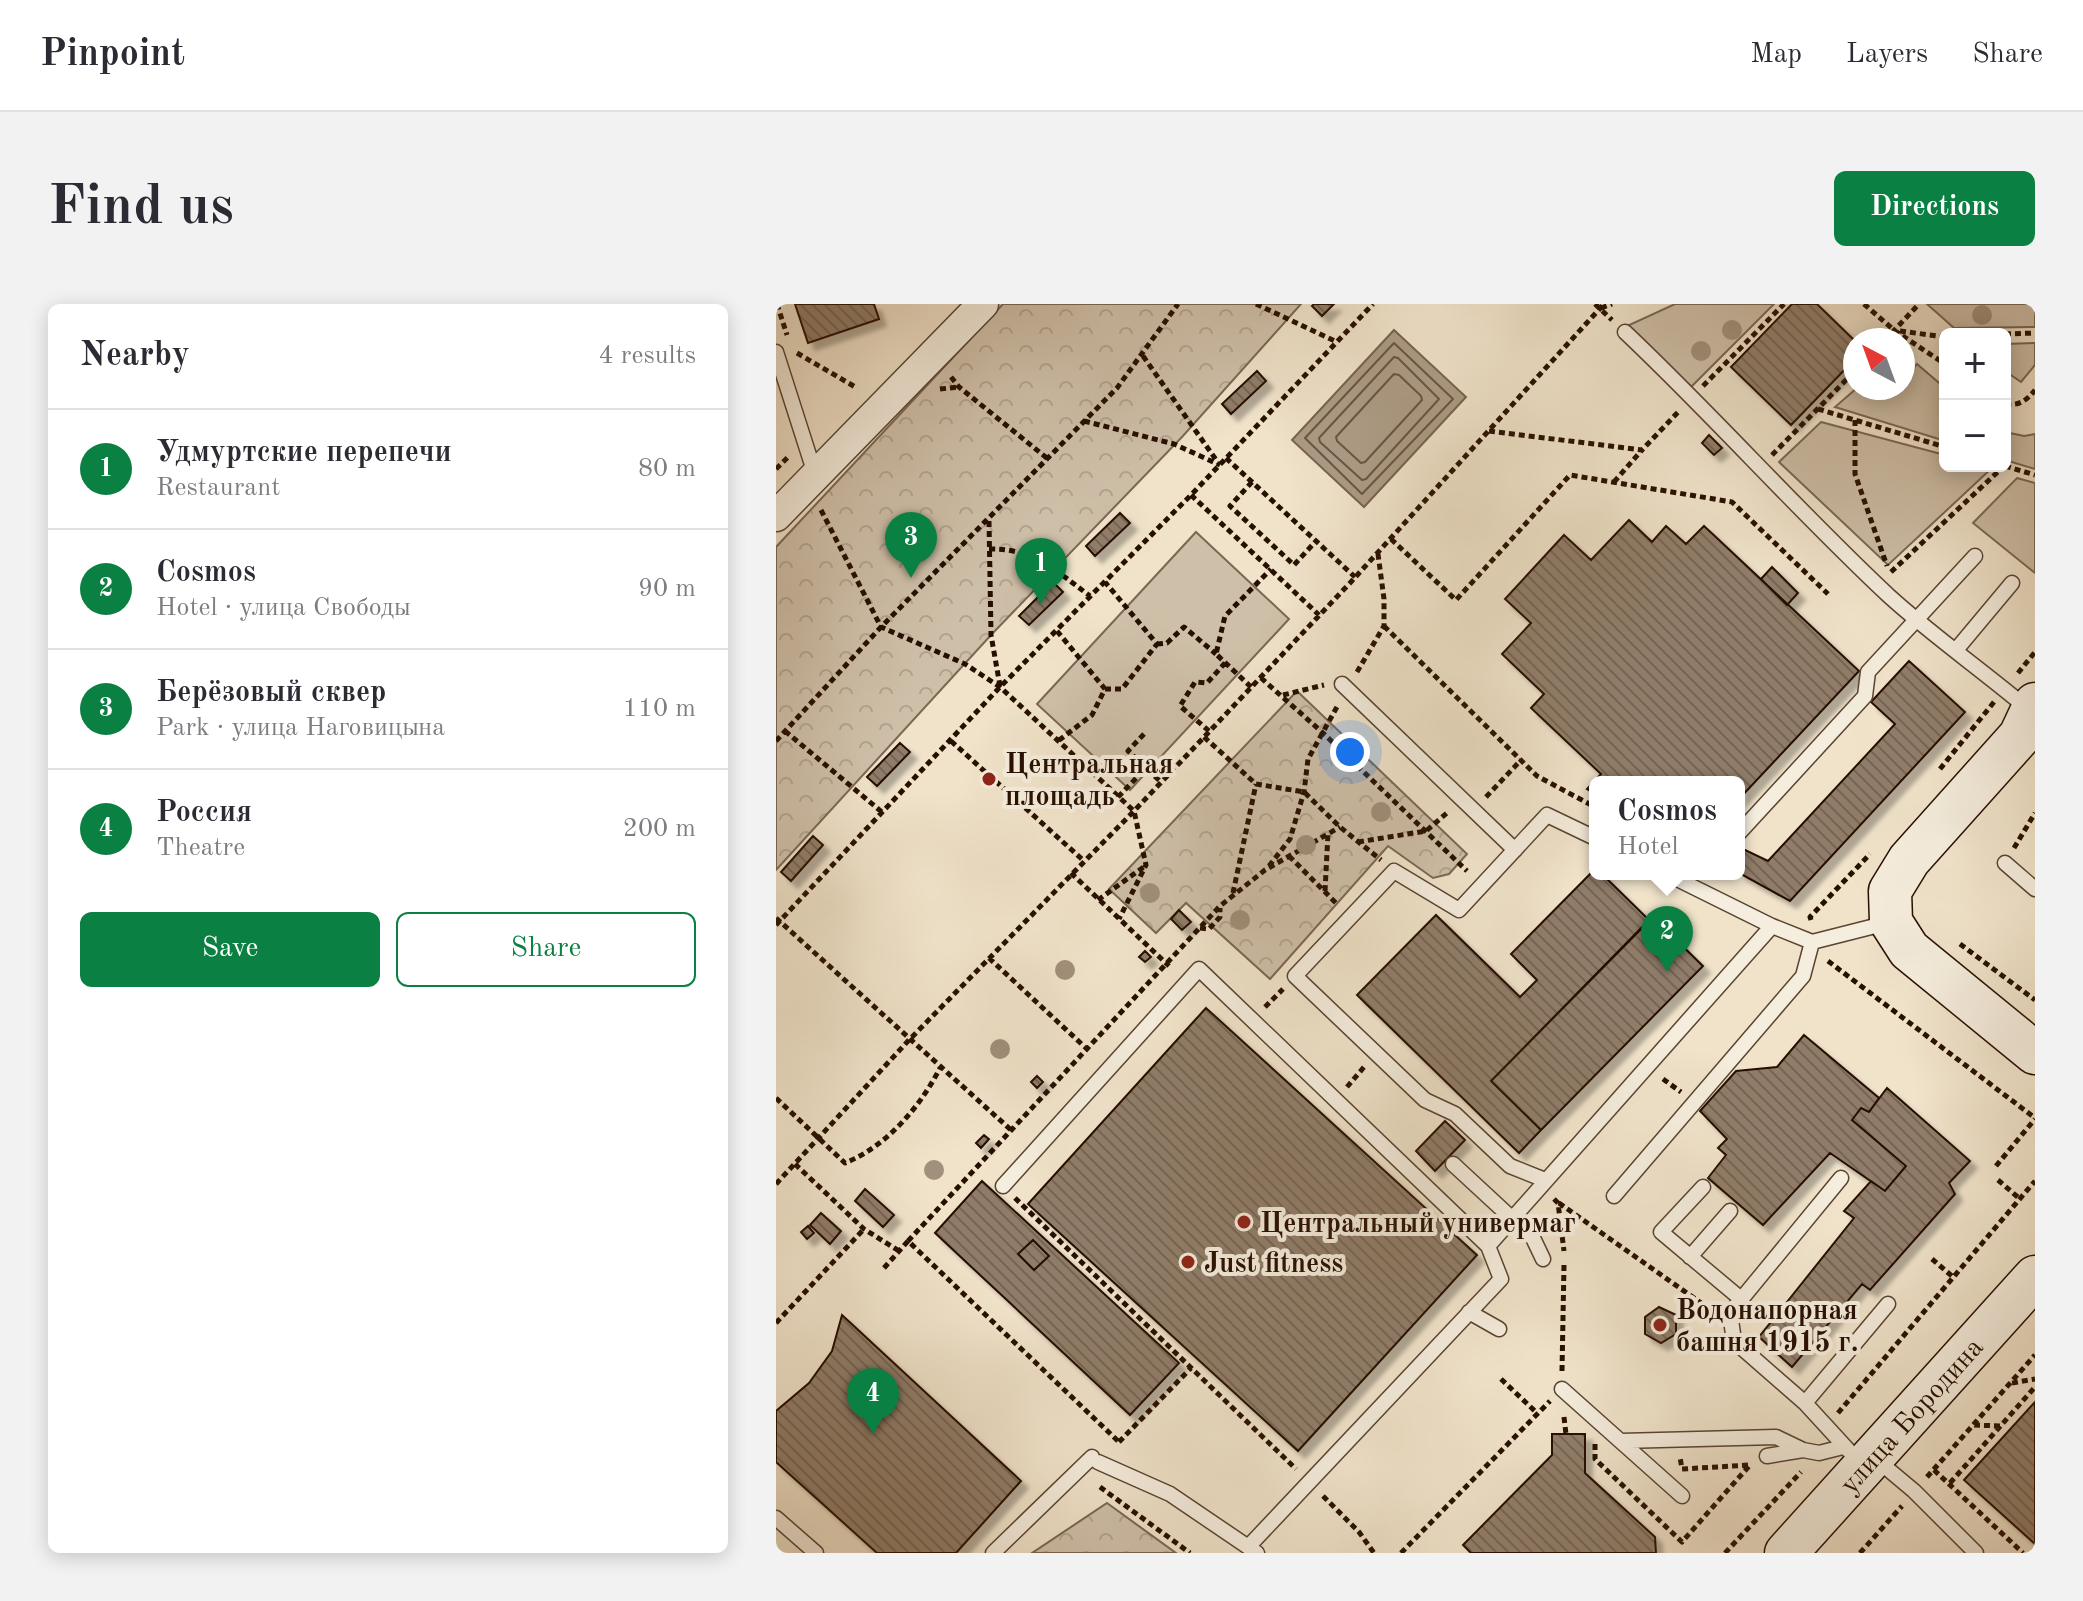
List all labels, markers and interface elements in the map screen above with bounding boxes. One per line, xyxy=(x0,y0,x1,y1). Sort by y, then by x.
text: Pinpoint xyxy=(40,36,185,74)
text: Map xyxy=(1750,41,1802,69)
text: Layers xyxy=(1846,41,1928,69)
text: Share xyxy=(1972,41,2043,69)
button: Directions xyxy=(1834,171,2035,246)
text: Find us xyxy=(48,180,234,236)
north arrow xyxy=(1843,328,1915,400)
map controls xyxy=(1939,328,2011,472)
button: + xyxy=(1939,328,2011,400)
text: Nearby xyxy=(80,339,190,373)
text: 4 results xyxy=(598,343,696,369)
button: − xyxy=(1939,400,2011,472)
text: Удмуртские перепечи xyxy=(156,438,452,468)
text: 1 xyxy=(98,456,114,482)
text: 80 m xyxy=(638,456,696,482)
text: Restaurant xyxy=(156,475,280,501)
pin: 3 xyxy=(885,512,937,578)
pin: 1 xyxy=(1015,538,1067,604)
text: Cosmos xyxy=(156,558,256,588)
text: 2 xyxy=(98,576,114,602)
text: 90 m xyxy=(638,576,696,602)
text: Hotel · улица Свободы xyxy=(156,595,411,621)
text: Берёзовый сквер xyxy=(156,678,386,708)
text: 3 xyxy=(98,696,114,722)
text: 110 m xyxy=(623,696,696,722)
text: Park · улица Наговицына xyxy=(156,715,445,741)
your location xyxy=(1330,732,1370,772)
place label: Центральная площадь xyxy=(1005,752,1174,812)
marker: Центральная площадь xyxy=(980,770,998,788)
popup xyxy=(1589,776,1745,880)
text: Cosmos xyxy=(1617,797,1717,827)
text: Россия xyxy=(156,798,252,828)
text: 4 xyxy=(98,816,114,842)
text: 200 m xyxy=(623,816,696,842)
text: Hotel xyxy=(1617,834,1679,860)
text: Theatre xyxy=(156,835,245,861)
pin: 2 xyxy=(1641,906,1693,972)
button: Save xyxy=(80,912,380,987)
button: Share xyxy=(396,912,696,987)
place label: Центральный универмаг xyxy=(1260,1211,1576,1239)
marker: Центральный универмаг xyxy=(1235,1213,1253,1231)
place label: Just fitness xyxy=(1204,1251,1343,1279)
marker: Just fitness xyxy=(1179,1253,1197,1271)
place label: Водонапорная башня 1915 г. xyxy=(1676,1298,1859,1358)
marker: Водонапорная башня 1915 г. xyxy=(1651,1316,1669,1334)
street label: улица Бородина xyxy=(1836,1334,1990,1500)
pin: 4 xyxy=(847,1368,899,1434)

